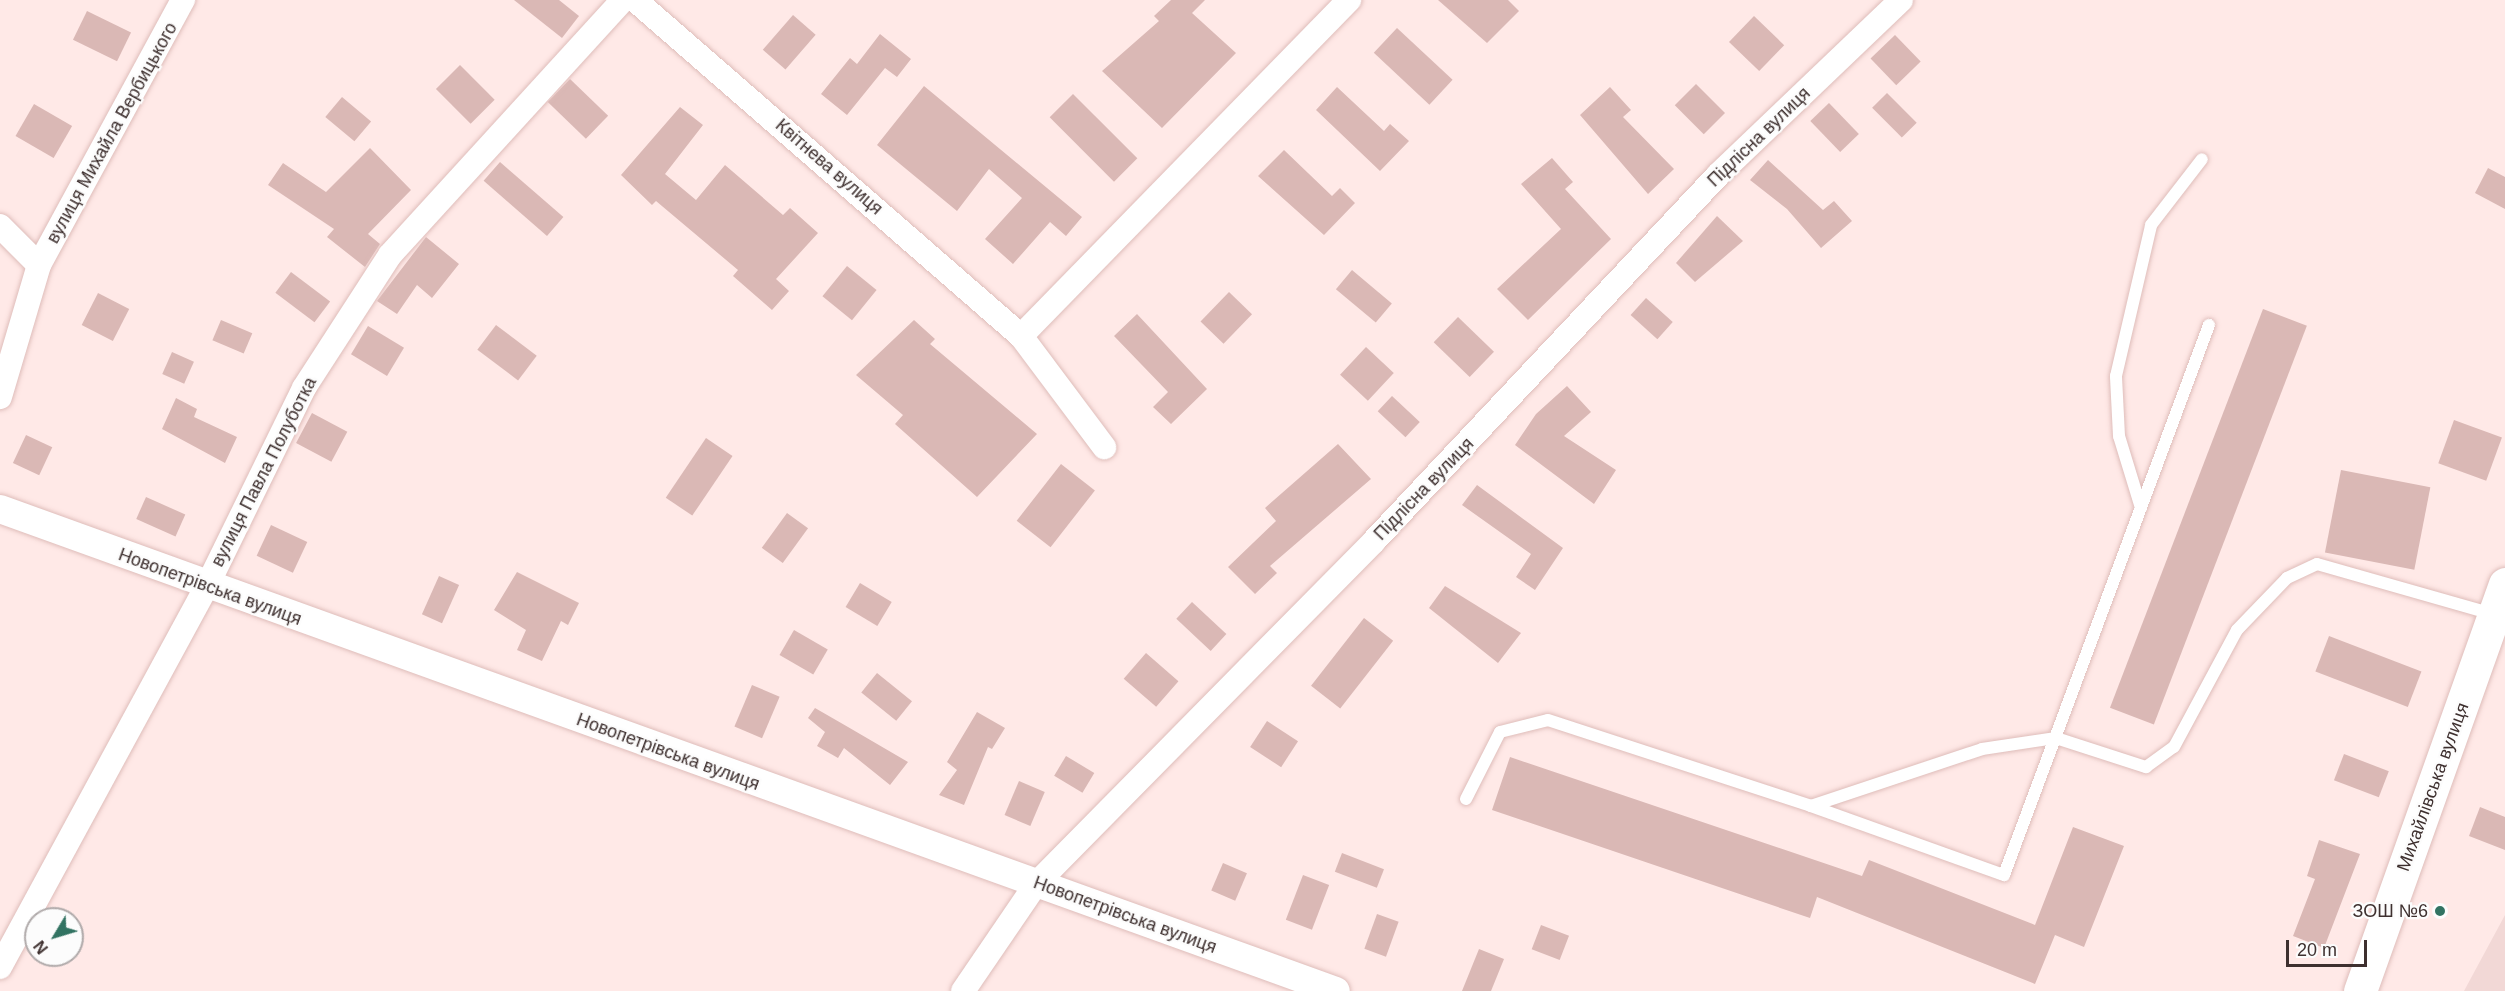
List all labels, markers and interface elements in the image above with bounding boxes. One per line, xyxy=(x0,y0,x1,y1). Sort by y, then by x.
street label: вулиця Михайла Вербицького xyxy=(42,19,182,247)
street label: Підлісна вулиця xyxy=(1703,83,1815,191)
street label: Квітнева вулиця xyxy=(771,115,887,219)
street label: вулиця Павла Полуботка xyxy=(207,374,321,570)
street label: Підлісна вулиця xyxy=(1370,433,1478,545)
street label: Новопетрівська вулиця xyxy=(116,544,304,630)
street label: Михайлівська вулиця xyxy=(2392,700,2474,874)
street label: Новопетрівська вулиця xyxy=(574,709,762,795)
street label: Новопетрівська вулиця xyxy=(1031,872,1219,958)
place label: ЗОШ №6 xyxy=(2353,900,2428,922)
marker: ЗОШ №6 xyxy=(2433,904,2447,918)
north arrow xyxy=(24,907,84,967)
scale bar xyxy=(2289,928,2370,966)
text: N xyxy=(31,937,51,957)
text: 20 m xyxy=(2297,940,2337,960)

